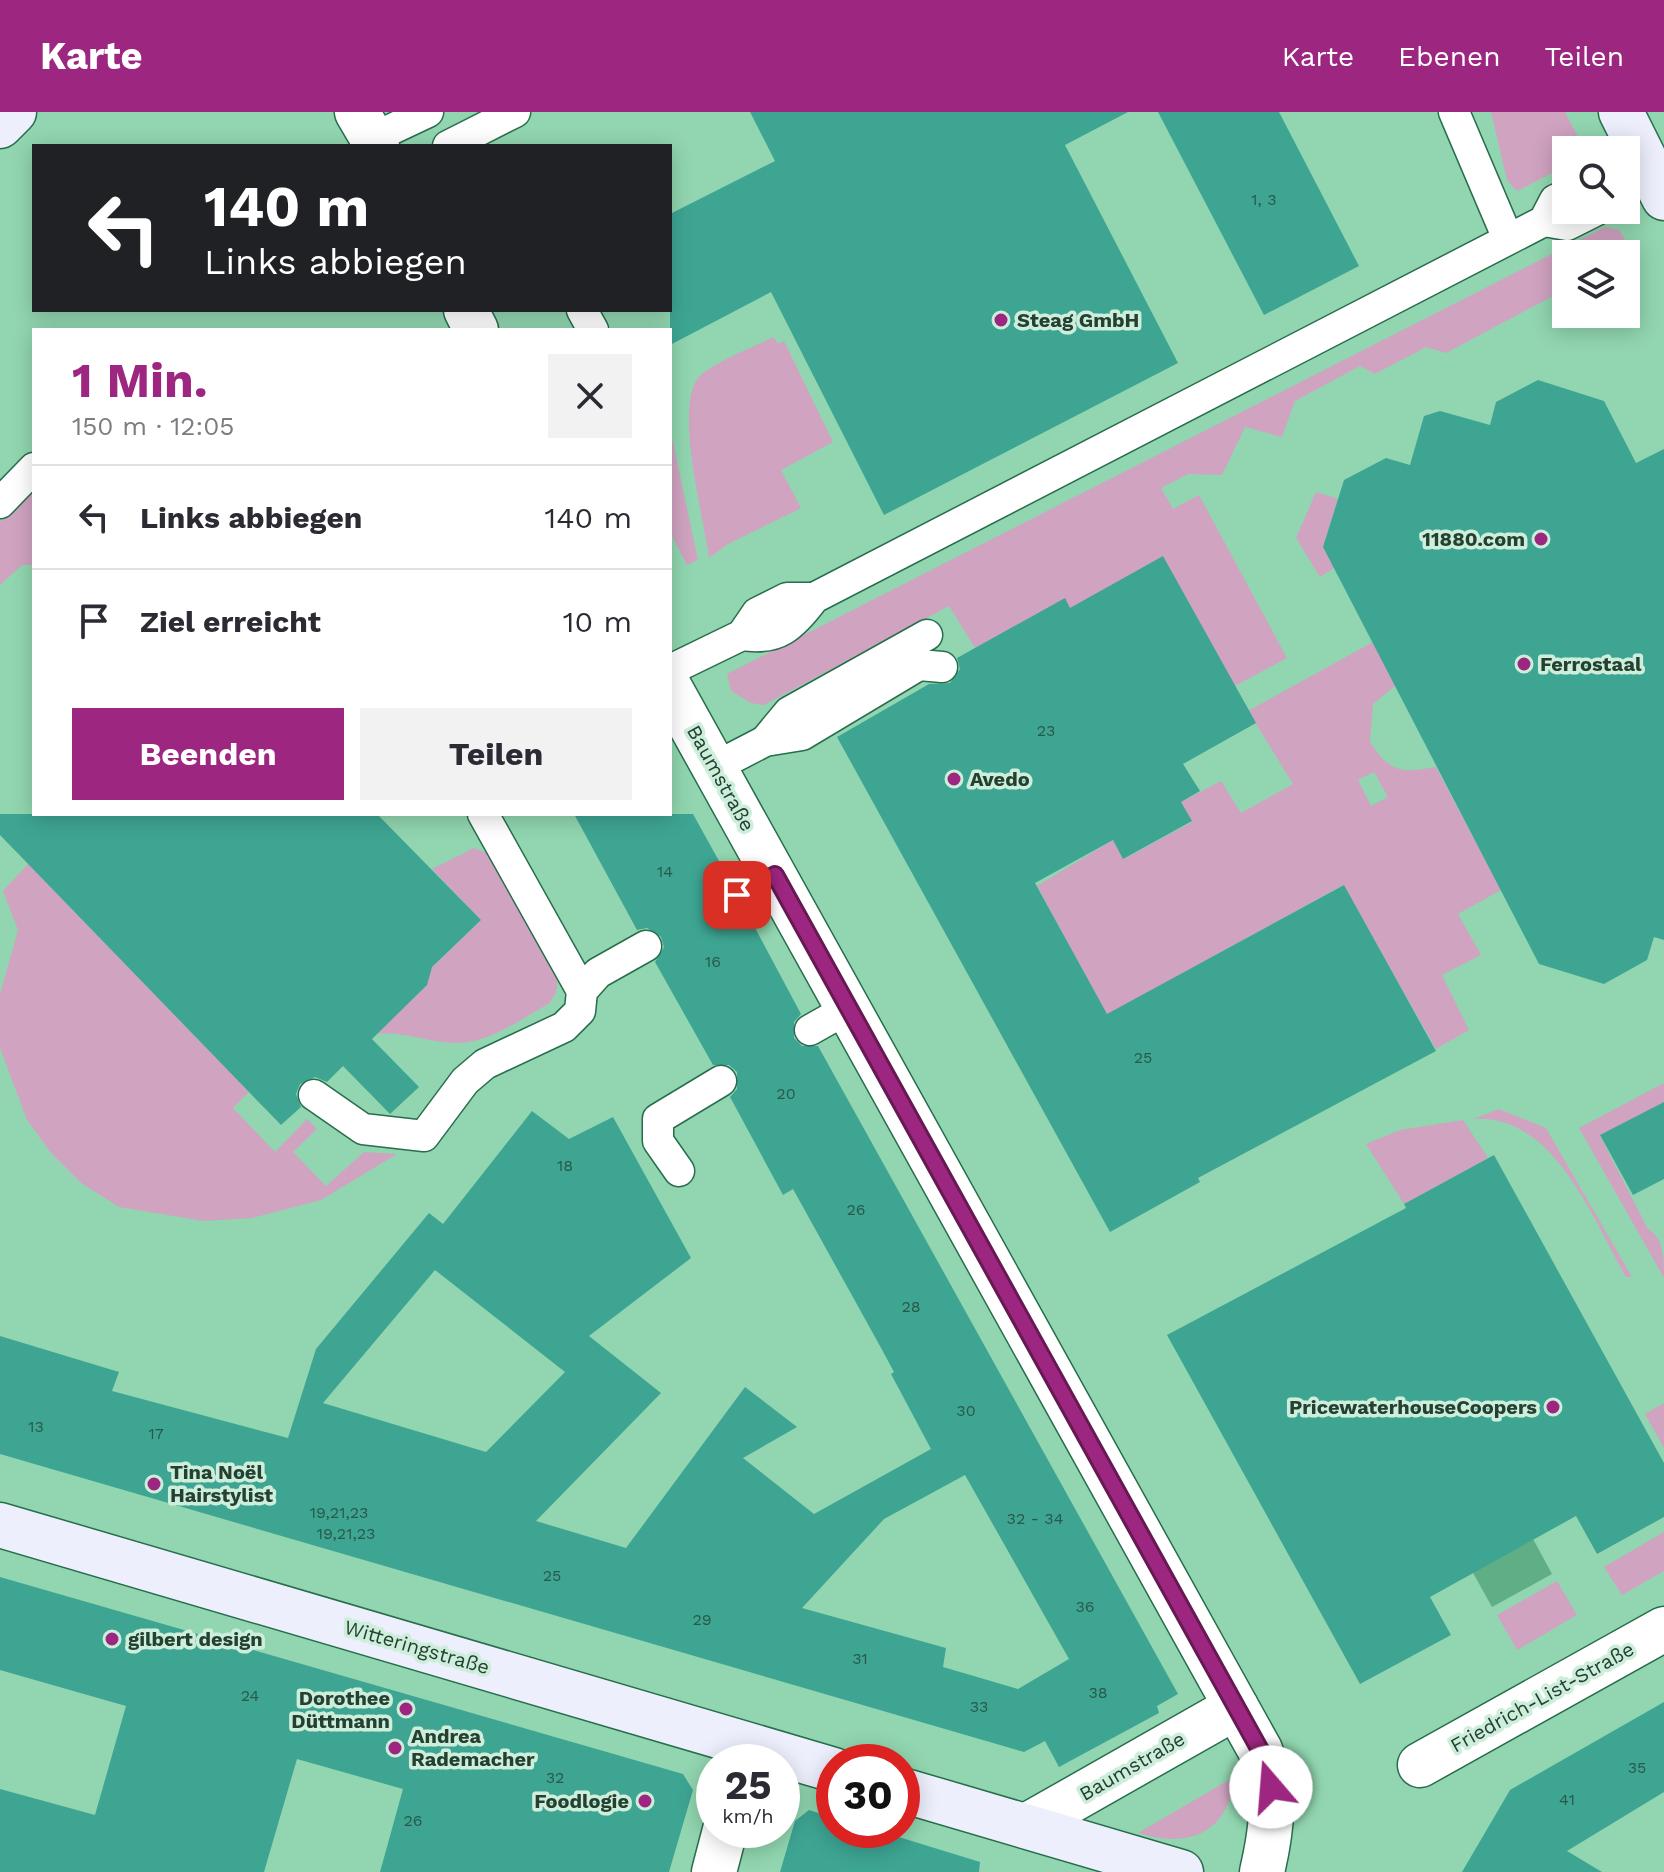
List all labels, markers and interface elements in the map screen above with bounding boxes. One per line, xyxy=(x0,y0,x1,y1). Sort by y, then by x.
text: Karte xyxy=(40,34,143,78)
text: Karte xyxy=(1282,40,1354,73)
text: Ebenen xyxy=(1398,40,1501,73)
text: Teilen xyxy=(1545,40,1624,73)
map controls xyxy=(1552,136,1640,328)
button: search xyxy=(1552,136,1640,224)
text: 140 m xyxy=(204,174,369,240)
icon: left xyxy=(72,176,176,280)
house number: 1, 3 xyxy=(1251,190,1277,209)
button: layers xyxy=(1552,240,1640,328)
text: Links abbiegen xyxy=(204,241,467,283)
place label: Steag GmbH xyxy=(1017,308,1139,332)
marker: Steag GmbH xyxy=(992,311,1010,329)
text: 1 Min. xyxy=(72,352,208,409)
button: close xyxy=(548,354,632,438)
text: 150 m · 12:05 xyxy=(72,411,234,441)
icon: left xyxy=(72,495,116,539)
text: Links abbiegen xyxy=(140,500,362,535)
text: 140 m xyxy=(544,500,632,535)
place label: 11880.com xyxy=(1422,527,1525,551)
marker: 11880.com xyxy=(1532,530,1550,548)
icon: arrive xyxy=(72,599,116,643)
text: Ziel erreicht xyxy=(140,604,321,639)
text: 10 m xyxy=(563,604,632,639)
place label: Ferrostaal xyxy=(1540,652,1642,676)
marker: Ferrostaal xyxy=(1515,655,1533,673)
button: Beenden xyxy=(72,708,344,800)
button: Teilen xyxy=(360,708,632,800)
street label: Baumstraße xyxy=(682,721,760,835)
house number: 23 xyxy=(1037,721,1055,740)
place label: Avedo xyxy=(970,767,1030,791)
marker: Avedo xyxy=(945,770,963,788)
pin xyxy=(703,861,771,929)
house number: 14 xyxy=(657,862,673,881)
icon: arrive xyxy=(715,873,759,917)
house number: 16 xyxy=(705,952,721,971)
house number: 25 xyxy=(1134,1048,1152,1067)
house number: 20 xyxy=(776,1084,796,1103)
house number: 18 xyxy=(557,1156,573,1175)
house number: 26 xyxy=(846,1200,866,1219)
house number: 28 xyxy=(901,1297,921,1316)
place label: PricewaterhouseCoopers xyxy=(1289,1395,1537,1419)
marker: PricewaterhouseCoopers xyxy=(1544,1398,1562,1416)
house number: 30 xyxy=(956,1401,976,1420)
house number: 13 xyxy=(28,1417,44,1436)
house number: 17 xyxy=(148,1424,164,1443)
place label: Tina Noël Hairstylist xyxy=(170,1460,273,1507)
marker: Tina Noël Hairstylist xyxy=(145,1475,163,1493)
house number: 19,21,23 xyxy=(310,1503,368,1522)
house number: 32 - 34 xyxy=(1007,1509,1064,1528)
house number: 19,21,23 xyxy=(317,1524,375,1543)
house number: 25 xyxy=(543,1566,561,1585)
house number: 36 xyxy=(1075,1597,1095,1616)
house number: 29 xyxy=(692,1610,712,1629)
street label: Witteringstraße xyxy=(342,1615,492,1679)
place label: gilbert design xyxy=(128,1627,263,1651)
marker: gilbert design xyxy=(103,1630,121,1648)
street label: Friedrich-List-Straße xyxy=(1446,1637,1638,1757)
house number: 31 xyxy=(852,1649,868,1668)
house number: 38 xyxy=(1088,1683,1108,1702)
house number: 24 xyxy=(241,1686,260,1705)
place label: Dorothee Düttmann xyxy=(291,1686,390,1733)
house number: 33 xyxy=(970,1697,988,1716)
marker: Dorothee Düttmann xyxy=(397,1700,415,1718)
place label: Andrea Rademacher xyxy=(411,1724,535,1771)
street label: Baumstraße xyxy=(1075,1726,1189,1806)
marker: Andrea Rademacher xyxy=(386,1739,404,1757)
speed limit sign: 30 xyxy=(816,1744,920,1848)
position arrow xyxy=(1229,1745,1313,1829)
house number: 35 xyxy=(1628,1758,1646,1777)
text: 25 xyxy=(724,1762,772,1809)
house number: 32 xyxy=(546,1768,564,1787)
place label: Foodlogie xyxy=(534,1789,629,1813)
house number: 41 xyxy=(1559,1790,1575,1809)
marker: Foodlogie xyxy=(636,1792,654,1810)
text: km/h xyxy=(722,1804,774,1828)
house number: 26 xyxy=(403,1811,423,1830)

